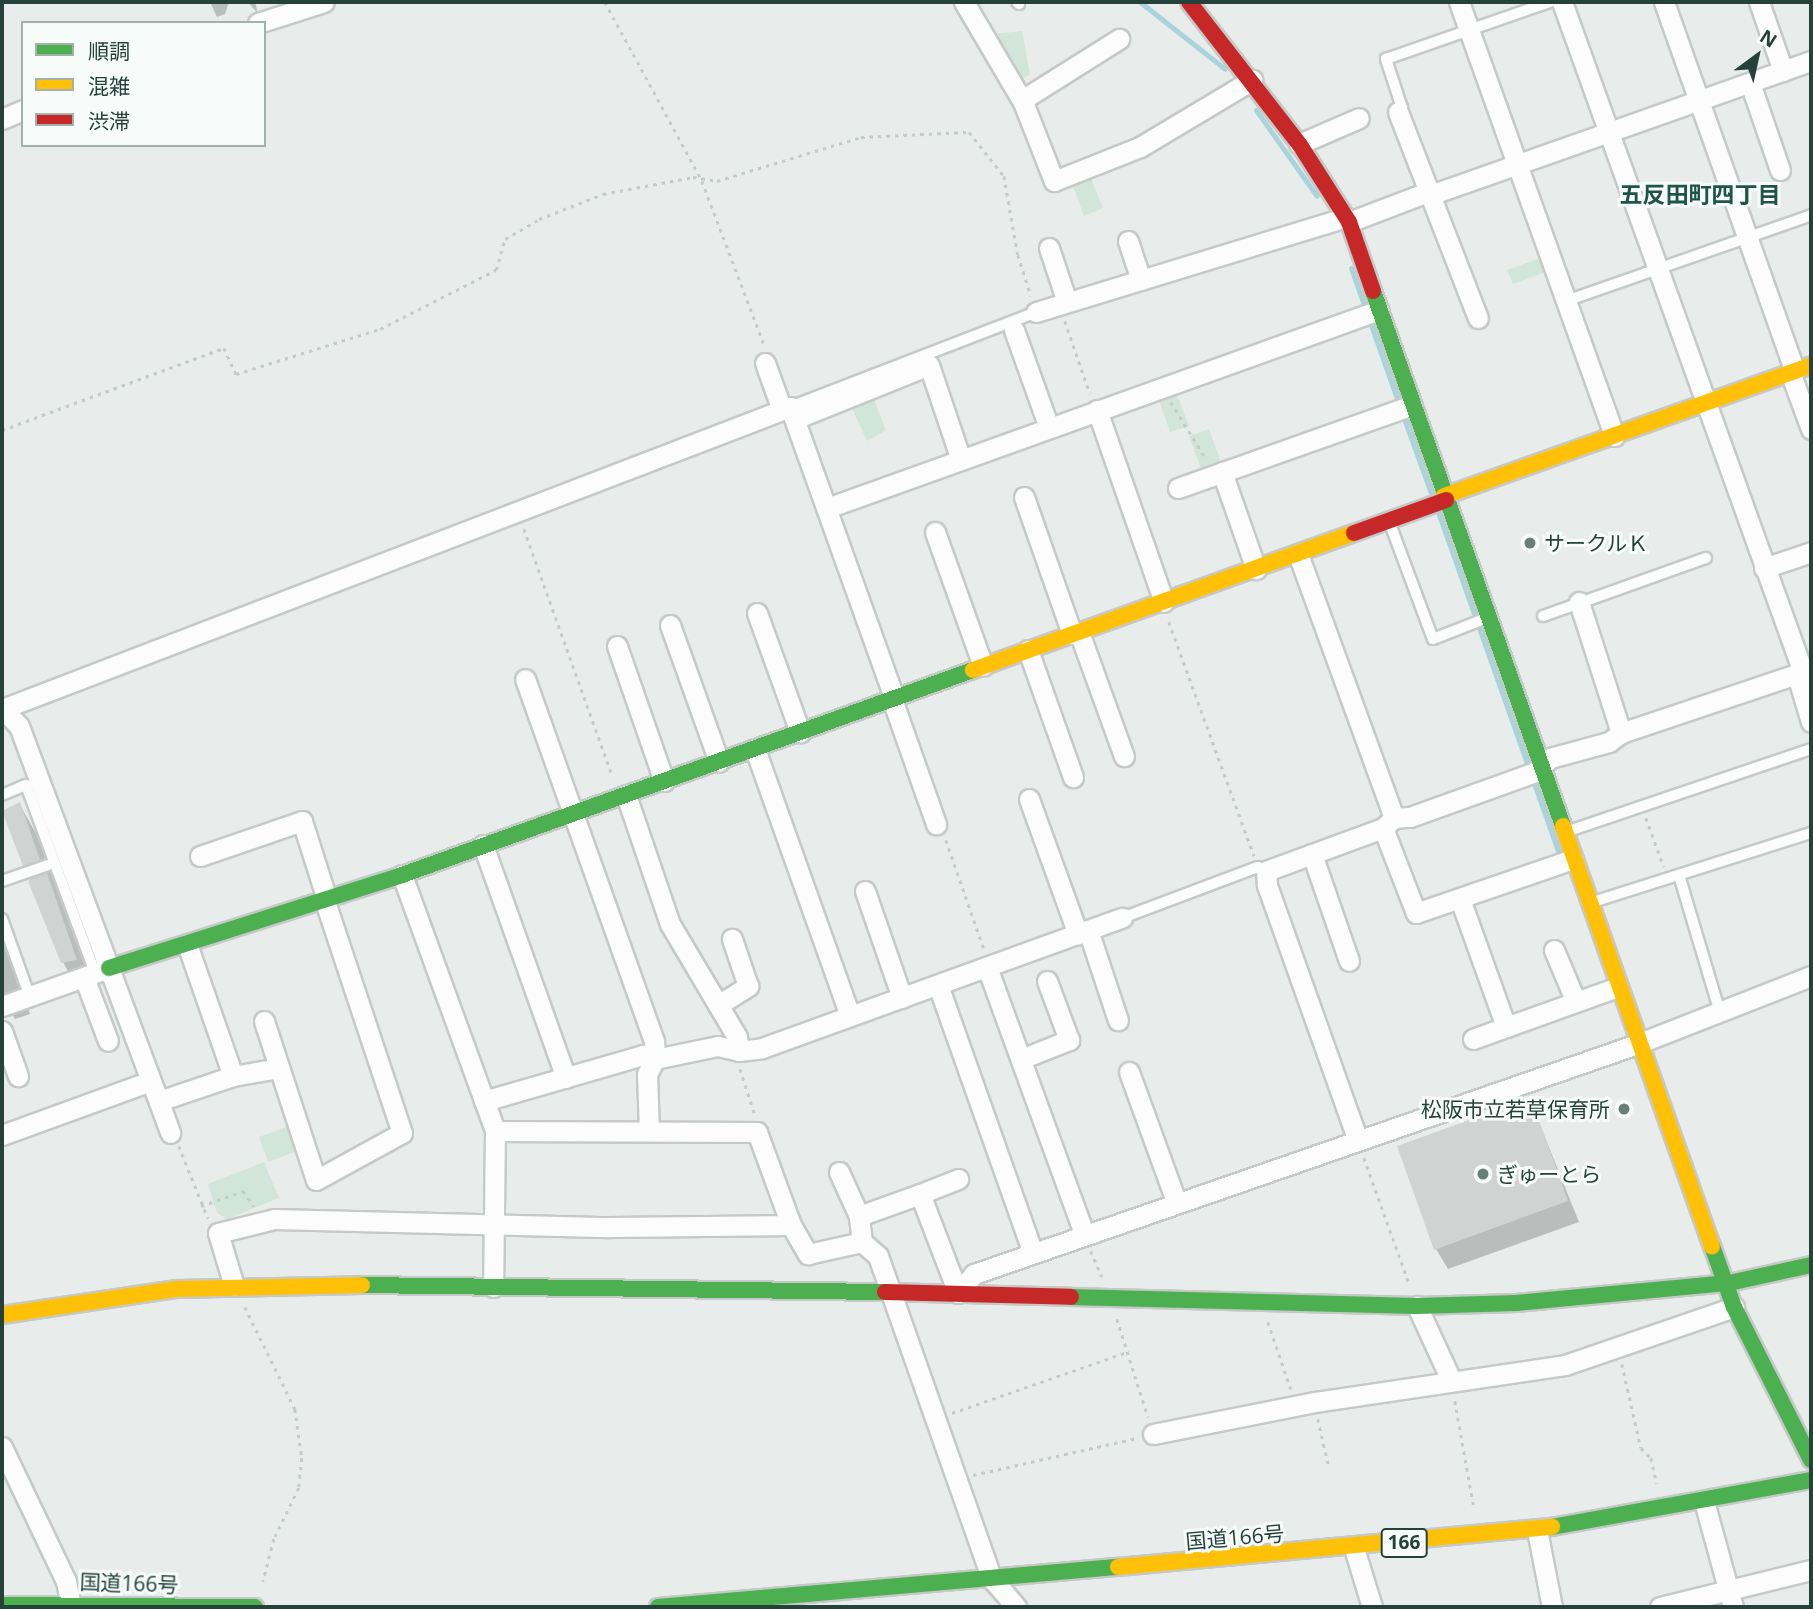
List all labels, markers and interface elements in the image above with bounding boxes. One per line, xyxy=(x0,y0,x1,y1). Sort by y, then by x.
legend xyxy=(21,21,266,147)
north arrow xyxy=(1722,21,1792,91)
text: N xyxy=(1755,23,1782,53)
text: 順調 xyxy=(88,37,130,65)
text: 混雑 xyxy=(88,72,130,100)
text: 渋滞 xyxy=(88,107,130,135)
district label: 五反田町四丁目 xyxy=(1620,180,1780,208)
place label: サークルＫ xyxy=(1544,530,1649,556)
marker: サークルＫ xyxy=(1522,535,1538,551)
place label: 松阪市立若草保育所 xyxy=(1421,1096,1610,1122)
marker: 松阪市立若草保育所 xyxy=(1616,1101,1632,1117)
place label: ぎゅーとら xyxy=(1497,1161,1602,1187)
marker: ぎゅーとら xyxy=(1475,1166,1491,1182)
street label: 国道166号 xyxy=(1185,1520,1285,1554)
road number: 166 xyxy=(1380,1527,1428,1558)
street label: 国道166号 xyxy=(79,1569,179,1597)

